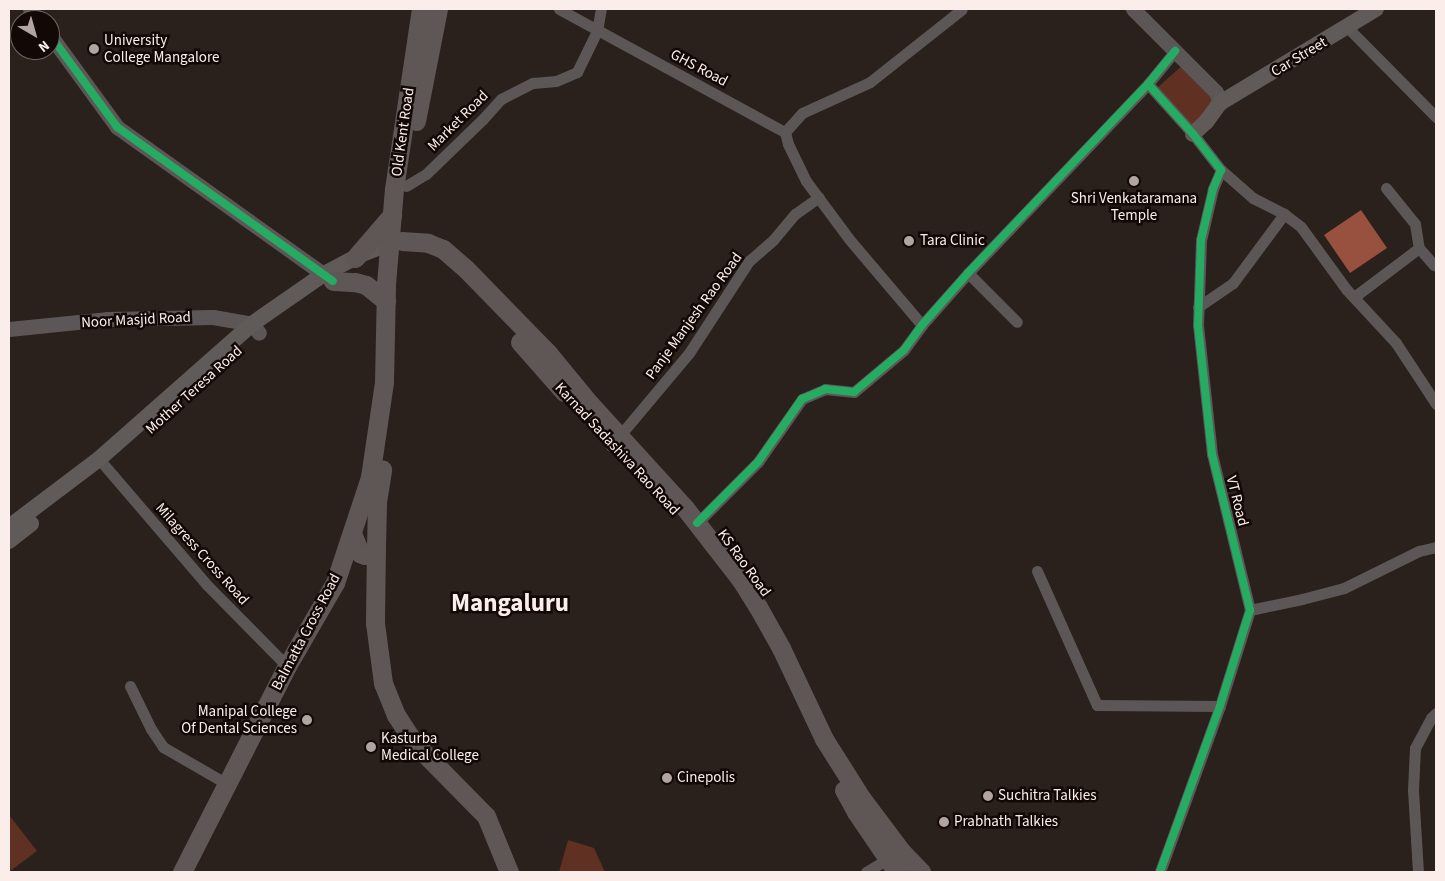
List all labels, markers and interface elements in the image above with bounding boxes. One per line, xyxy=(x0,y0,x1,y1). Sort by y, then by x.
north arrow xyxy=(10,10,60,60)
place label: University College Mangalore xyxy=(104,31,219,66)
street label: Car Street xyxy=(1268,33,1330,81)
text: N xyxy=(34,35,53,57)
marker: University College Mangalore xyxy=(88,43,100,55)
street label: GHS Road xyxy=(667,45,731,91)
street label: Old Kent Road xyxy=(388,86,418,178)
street label: Market Road xyxy=(424,87,492,155)
marker: Shri Venkataramana Temple xyxy=(1128,175,1140,187)
place label: Shri Venkataramana Temple xyxy=(1071,189,1197,224)
place label: Tara Clinic xyxy=(920,232,985,250)
marker: Tara Clinic xyxy=(902,234,916,248)
street label: Panje Manjesh Rao Road xyxy=(642,249,746,383)
street label: Noor Masjid Road xyxy=(81,308,191,332)
street label: Mother Teresa Road xyxy=(142,342,246,438)
street label: Karnad Sadashiva Rao Road xyxy=(551,379,683,519)
street label: VT Road xyxy=(1222,474,1252,528)
street label: Milagress Cross Road xyxy=(151,499,253,609)
street label: KS Rao Road xyxy=(714,526,774,600)
street label: Balmatta Cross Road xyxy=(268,571,344,693)
district label: Mangaluru xyxy=(451,588,569,618)
place label: Manipal College Of Dental Sciences xyxy=(181,702,297,737)
marker: Manipal College Of Dental Sciences xyxy=(301,714,313,726)
place label: Kasturba Medical College xyxy=(381,729,479,764)
marker: Kasturba Medical College xyxy=(365,741,377,753)
place label: Cinepolis xyxy=(677,769,735,787)
marker: Cinepolis xyxy=(661,772,673,784)
place label: Suchitra Talkies xyxy=(998,787,1097,805)
marker: Suchitra Talkies xyxy=(982,790,994,802)
place label: Prabhath Talkies xyxy=(954,813,1058,831)
marker: Prabhath Talkies xyxy=(938,816,950,828)

